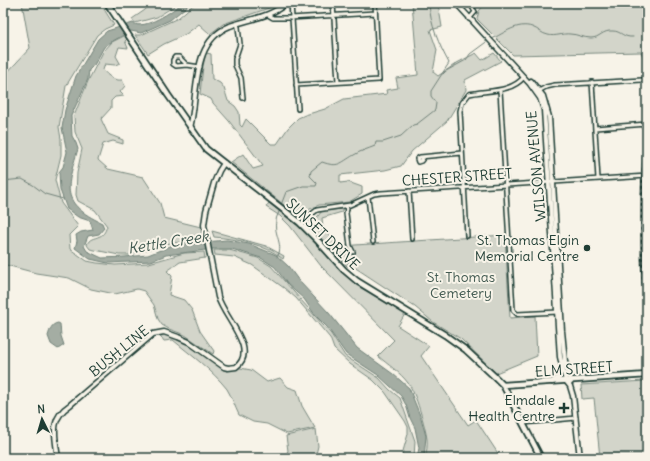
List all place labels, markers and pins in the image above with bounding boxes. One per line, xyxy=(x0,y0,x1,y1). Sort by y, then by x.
place label: St. Thomas Elgin Memorial Centre xyxy=(475,231,579,265)
marker: St. Thomas Elgin Memorial Centre xyxy=(582,243,592,253)
place label: Elmdale Health Centre xyxy=(468,391,555,425)
marker: Elmdale Health Centre xyxy=(558,402,570,414)

